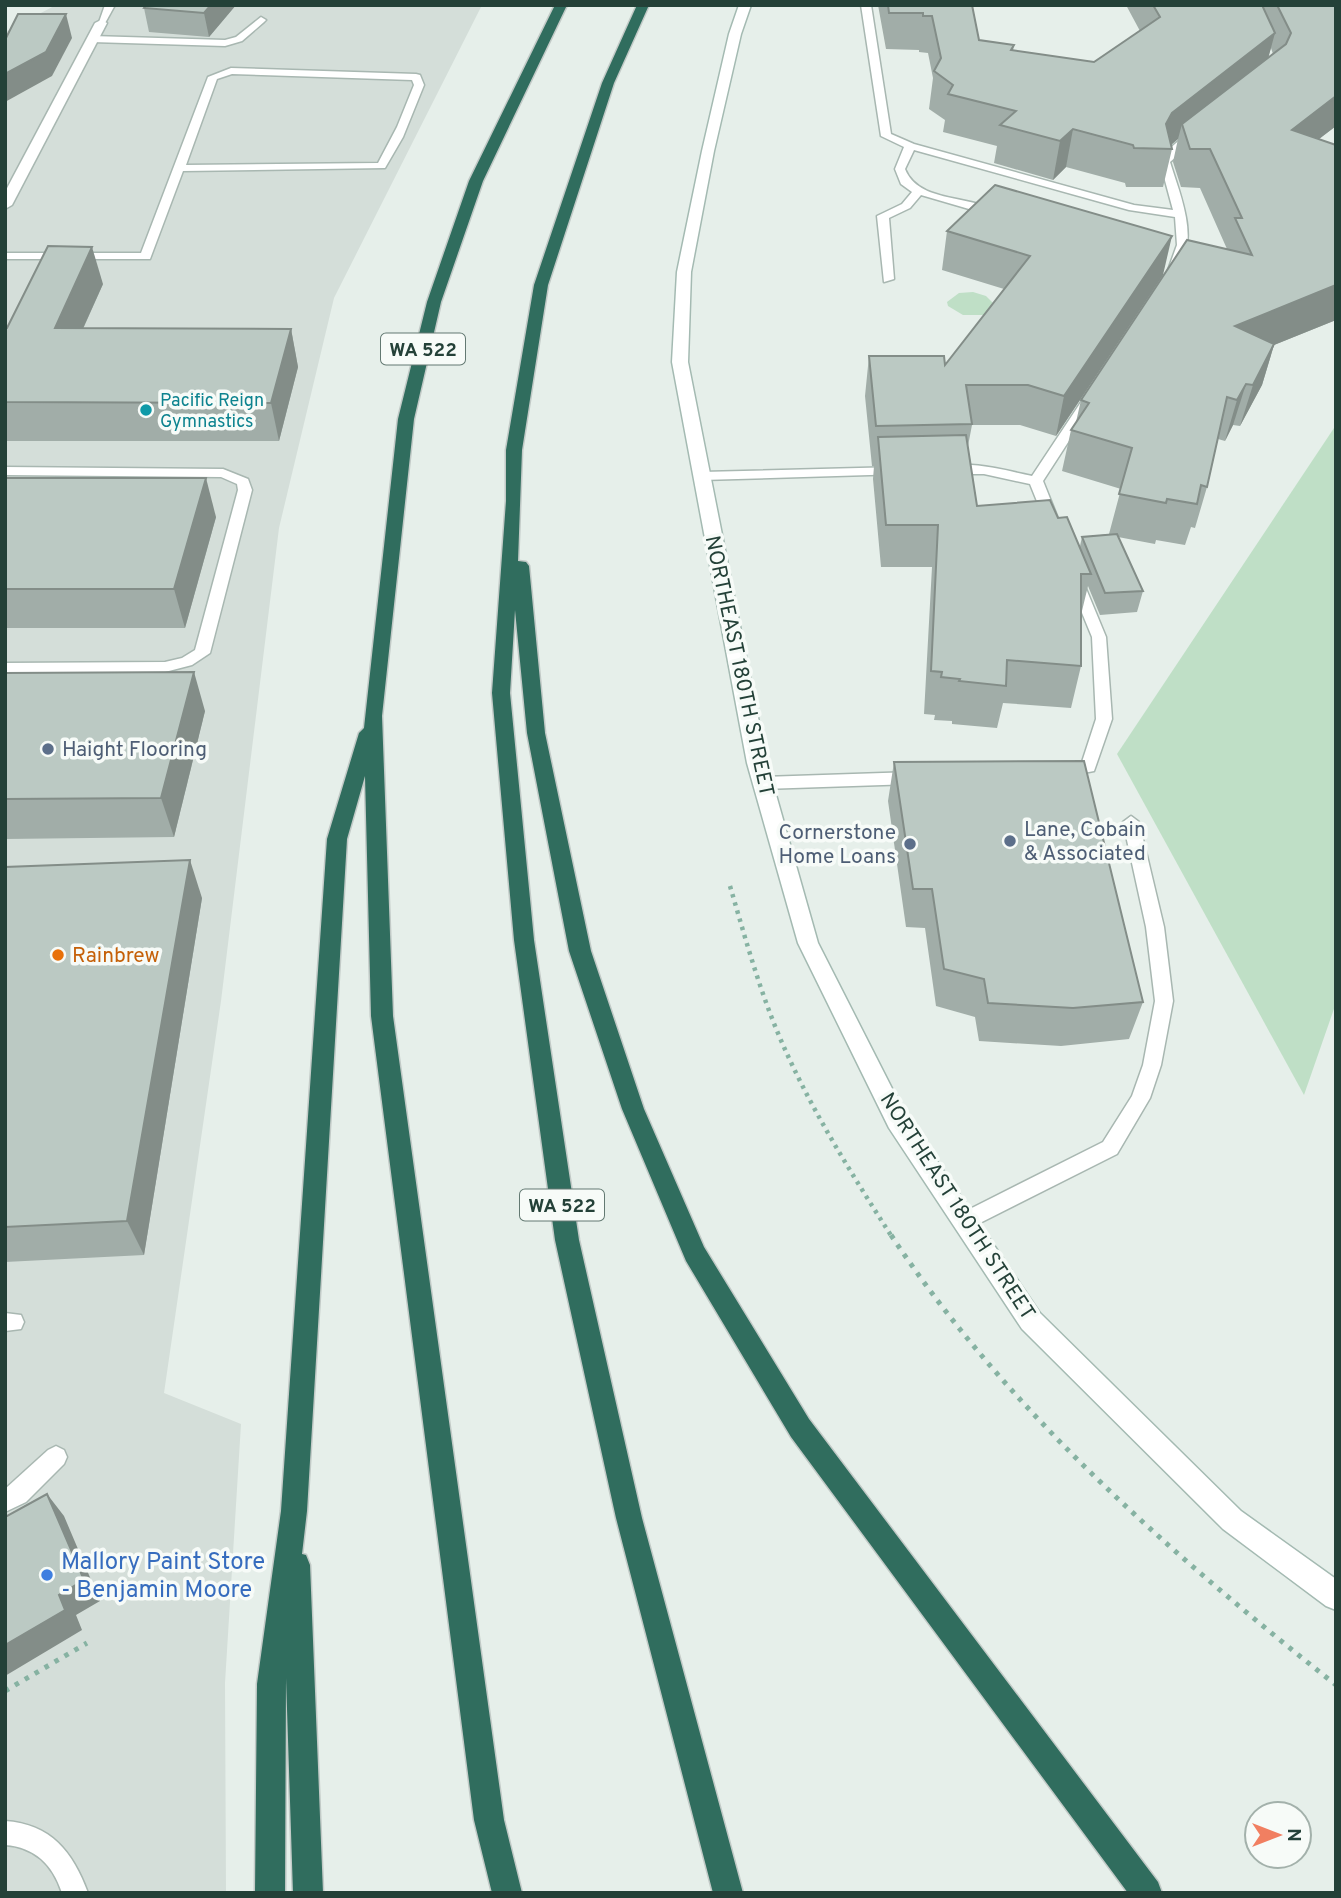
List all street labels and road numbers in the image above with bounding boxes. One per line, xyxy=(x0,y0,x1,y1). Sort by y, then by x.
road number: WA 522 xyxy=(381,334,465,364)
street label: NORTHEAST 180TH STREET xyxy=(698,533,779,799)
street label: NORTHEAST 180TH STREET xyxy=(873,1088,1041,1326)
road number: WA 522 xyxy=(520,1190,604,1220)

